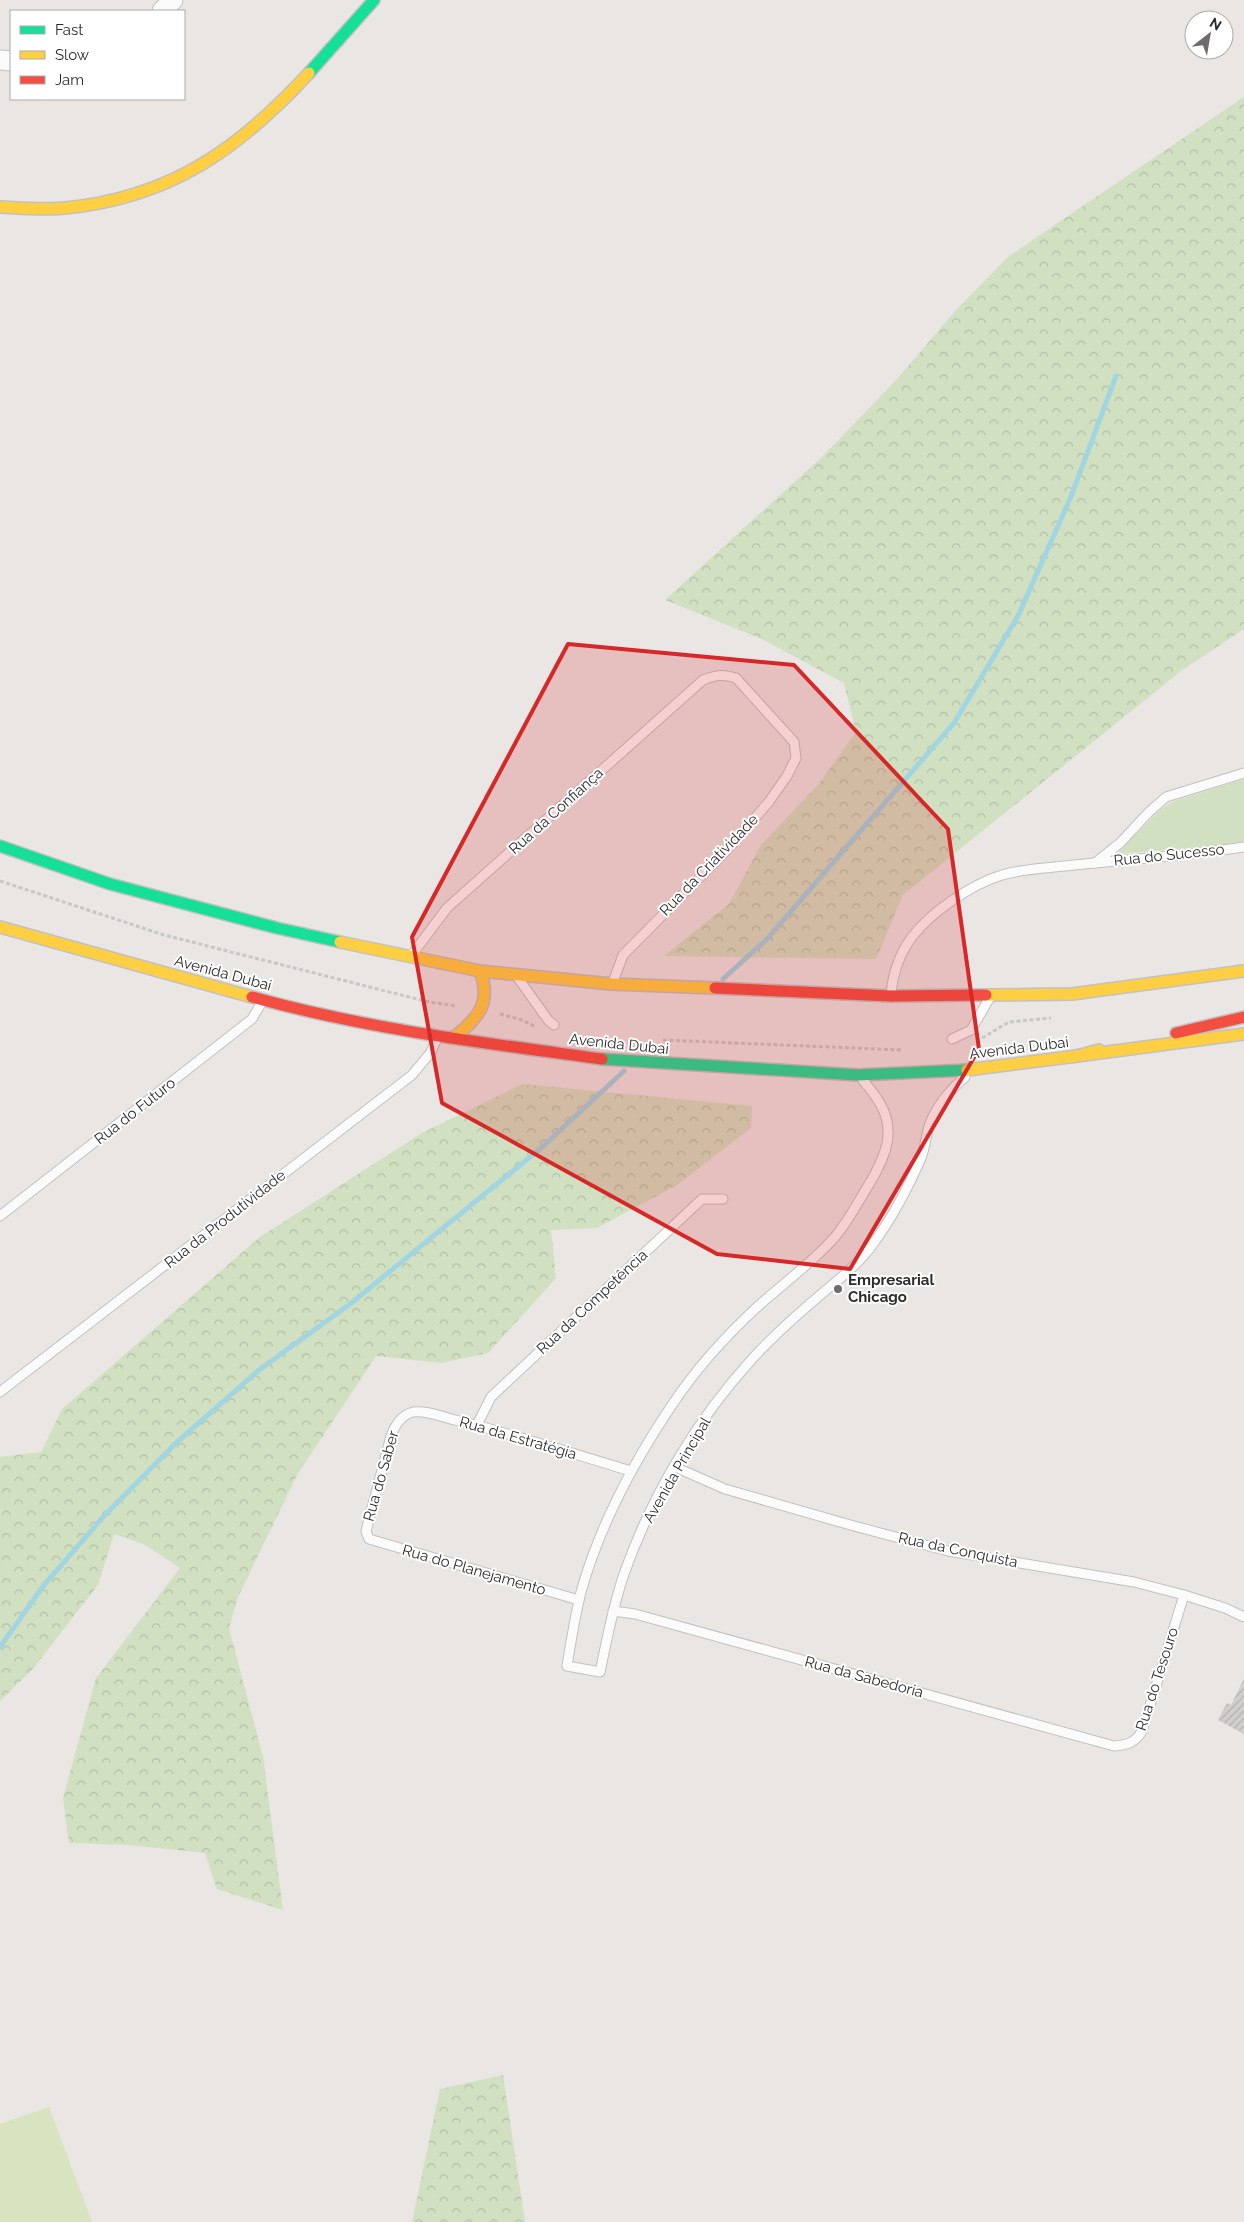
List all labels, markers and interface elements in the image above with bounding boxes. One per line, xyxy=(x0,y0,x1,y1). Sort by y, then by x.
legend xyxy=(10,10,185,100)
north arrow xyxy=(1184,10,1234,60)
text: N xyxy=(1207,14,1224,33)
text: Fast xyxy=(55,21,83,39)
text: Slow xyxy=(55,46,89,64)
text: Jam xyxy=(55,71,84,89)
street label: Rua da Confiança xyxy=(505,764,607,858)
street label: Rua da Criatividade xyxy=(656,810,762,919)
street label: Rua do Sucesso xyxy=(1113,840,1225,870)
street label: Avenida Dubai xyxy=(172,951,274,995)
street label: Avenida Dubai xyxy=(568,1030,670,1058)
street label: Avenida Dubai xyxy=(968,1033,1070,1063)
street label: Rua do Futuro xyxy=(91,1074,179,1148)
street label: Rua da Produtividade xyxy=(161,1166,289,1272)
street label: Rua da Competência xyxy=(533,1246,651,1358)
place label: Empresarial Chicago xyxy=(848,1271,934,1306)
marker: Empresarial Chicago xyxy=(832,1283,844,1295)
street label: Rua da Estratégia xyxy=(457,1413,579,1463)
street label: Avenida Principal xyxy=(639,1413,715,1526)
street label: Rua do Saber xyxy=(359,1428,403,1523)
street label: Rua da Conquista xyxy=(897,1529,1019,1571)
street label: Rua do Planejamento xyxy=(400,1541,548,1599)
street label: Rua do Tesouro xyxy=(1132,1625,1182,1733)
street label: Rua da Sabedoria xyxy=(803,1652,925,1702)

